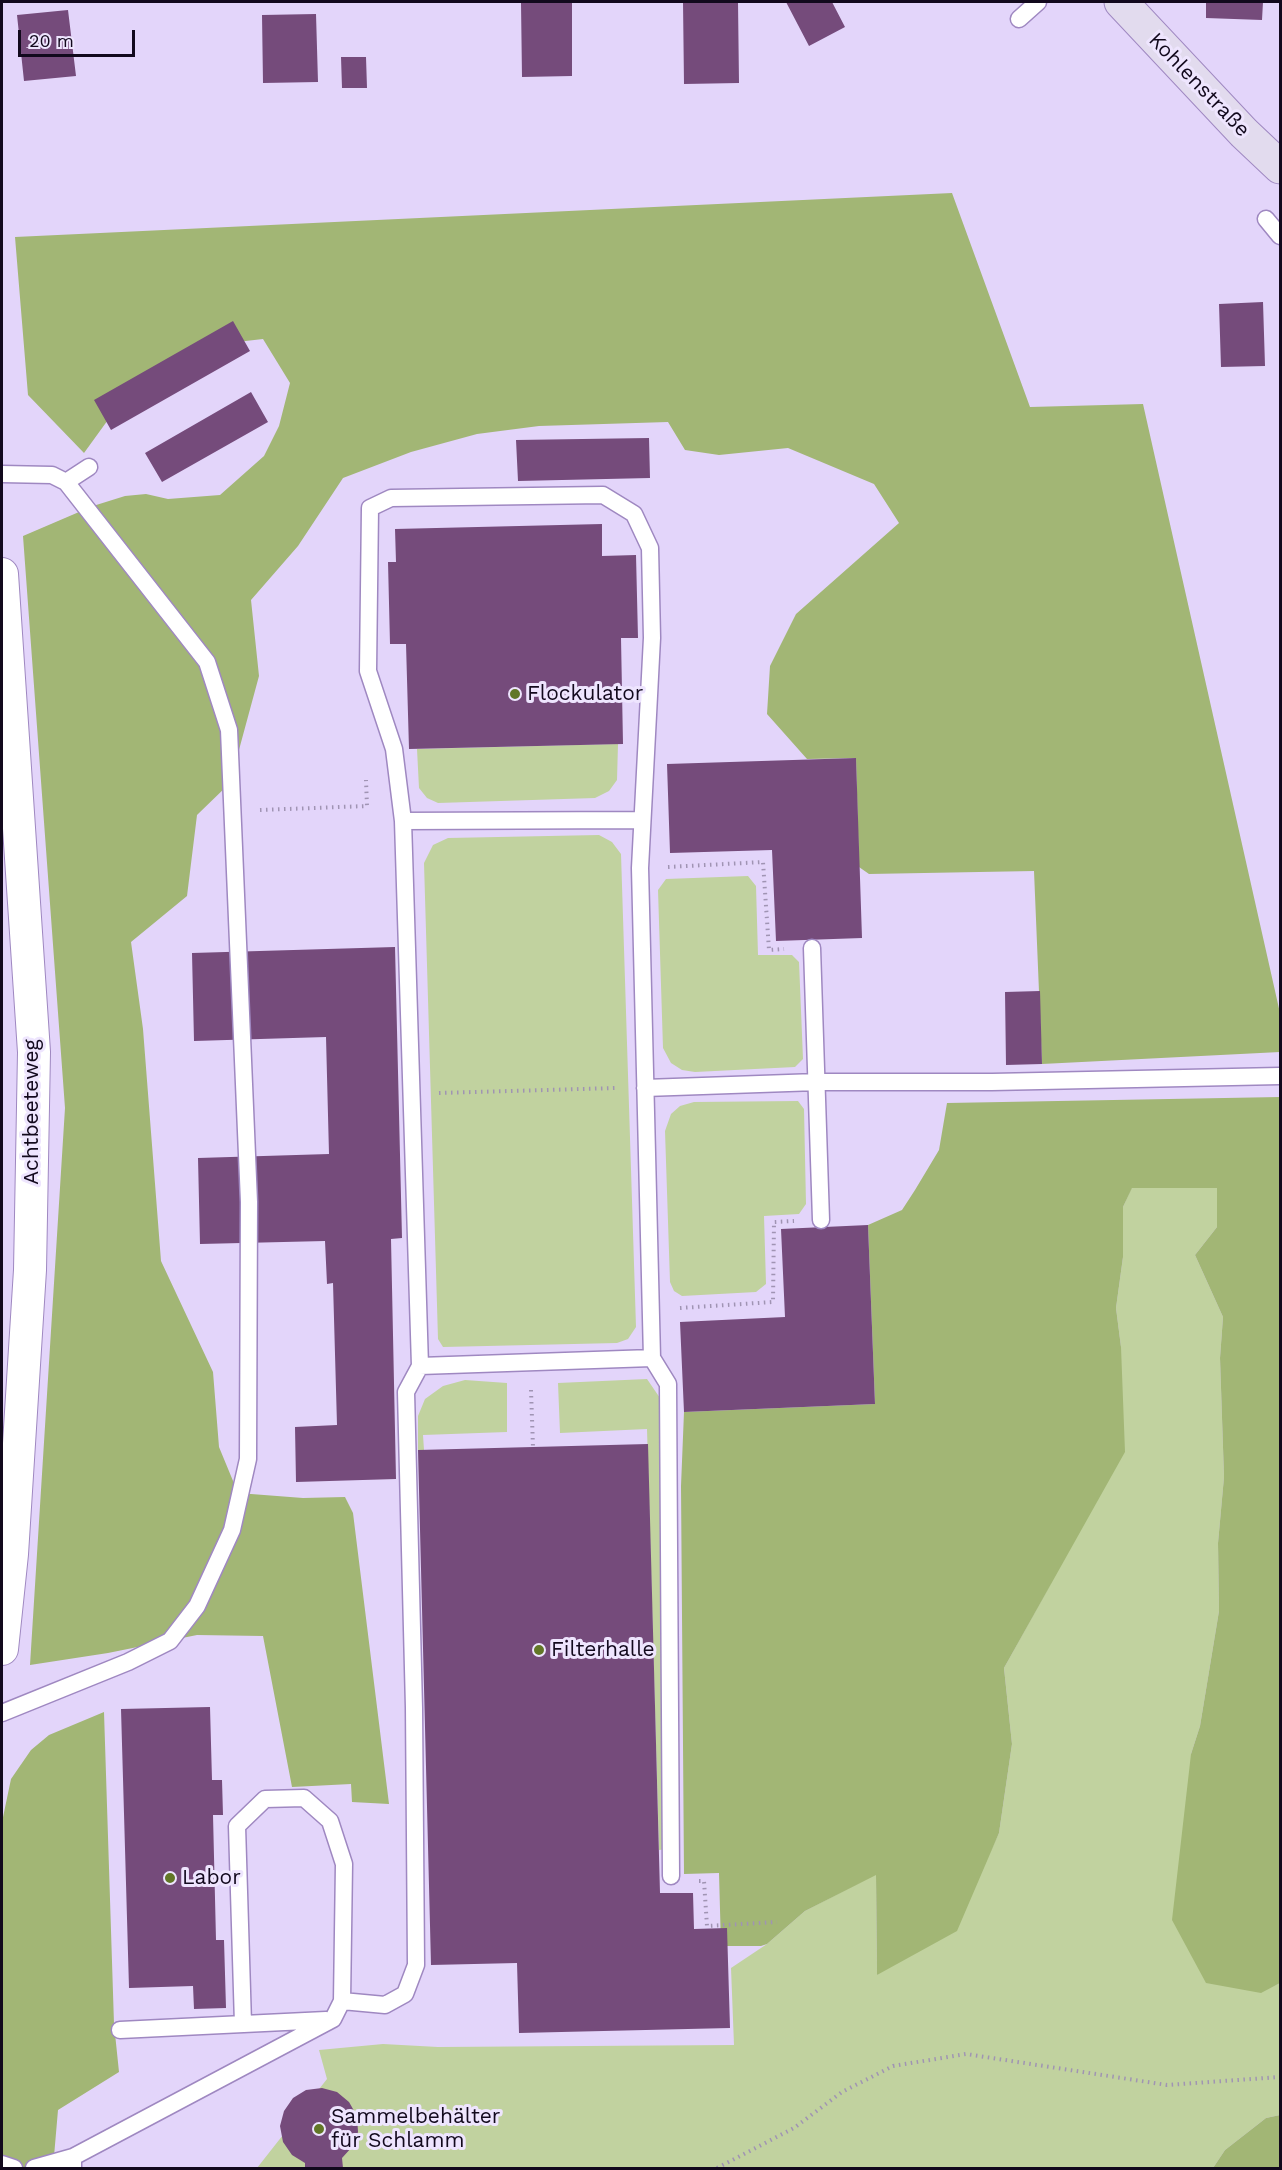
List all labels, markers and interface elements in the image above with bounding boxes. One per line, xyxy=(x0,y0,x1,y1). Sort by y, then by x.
scale bar xyxy=(21,18,138,56)
street label: Kohlenstraße xyxy=(1143,28,1255,142)
text: 20 m xyxy=(29,30,74,51)
place label: Flockulator xyxy=(527,681,643,707)
marker: Flockulator xyxy=(508,687,522,701)
street label: Achtbeeteweg xyxy=(19,1039,45,1185)
place label: Filterhalle xyxy=(551,1637,655,1663)
marker: Filterhalle xyxy=(532,1643,546,1657)
place label: Labor xyxy=(182,1865,241,1891)
marker: Labor xyxy=(163,1871,177,1885)
place label: Sammelbehälter für Schlamm xyxy=(331,2104,500,2154)
marker: Sammelbehälter für Schlamm xyxy=(312,2122,326,2136)

